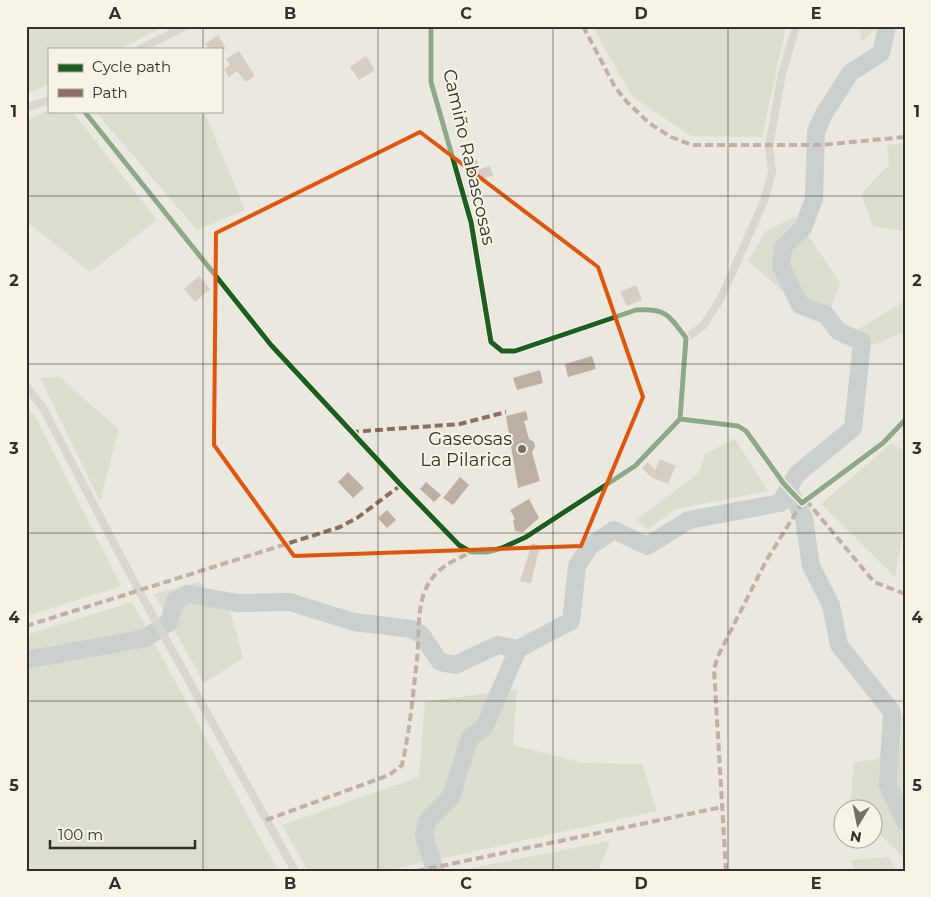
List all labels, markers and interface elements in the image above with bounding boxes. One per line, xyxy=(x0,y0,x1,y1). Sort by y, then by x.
text: A xyxy=(108,4,122,23)
text: B xyxy=(284,4,296,23)
text: C xyxy=(460,4,472,23)
text: D xyxy=(634,4,648,23)
text: E xyxy=(811,4,821,23)
legend xyxy=(48,48,222,112)
text: Cycle path xyxy=(92,57,171,76)
street label: Camiño Rabascosas xyxy=(438,67,500,247)
text: Path xyxy=(92,83,128,102)
text: 1 xyxy=(11,102,17,121)
text: 1 xyxy=(914,102,920,121)
text: 2 xyxy=(9,271,19,290)
text: 2 xyxy=(912,271,922,290)
place label: Gaseosas La Pilarica xyxy=(420,428,512,471)
text: 3 xyxy=(8,439,19,458)
text: 3 xyxy=(911,439,922,458)
marker: Gaseosas La Pilarica xyxy=(516,443,528,455)
text: 4 xyxy=(8,608,20,627)
text: 4 xyxy=(911,608,923,627)
text: 5 xyxy=(9,776,19,795)
text: 5 xyxy=(912,776,922,795)
north arrow xyxy=(834,800,884,850)
scale bar xyxy=(50,817,195,849)
text: 100 m xyxy=(58,825,103,844)
text: N xyxy=(849,827,863,847)
text: A xyxy=(108,874,122,893)
text: B xyxy=(284,874,296,893)
text: C xyxy=(460,874,472,893)
text: D xyxy=(634,874,648,893)
text: E xyxy=(811,874,821,893)

